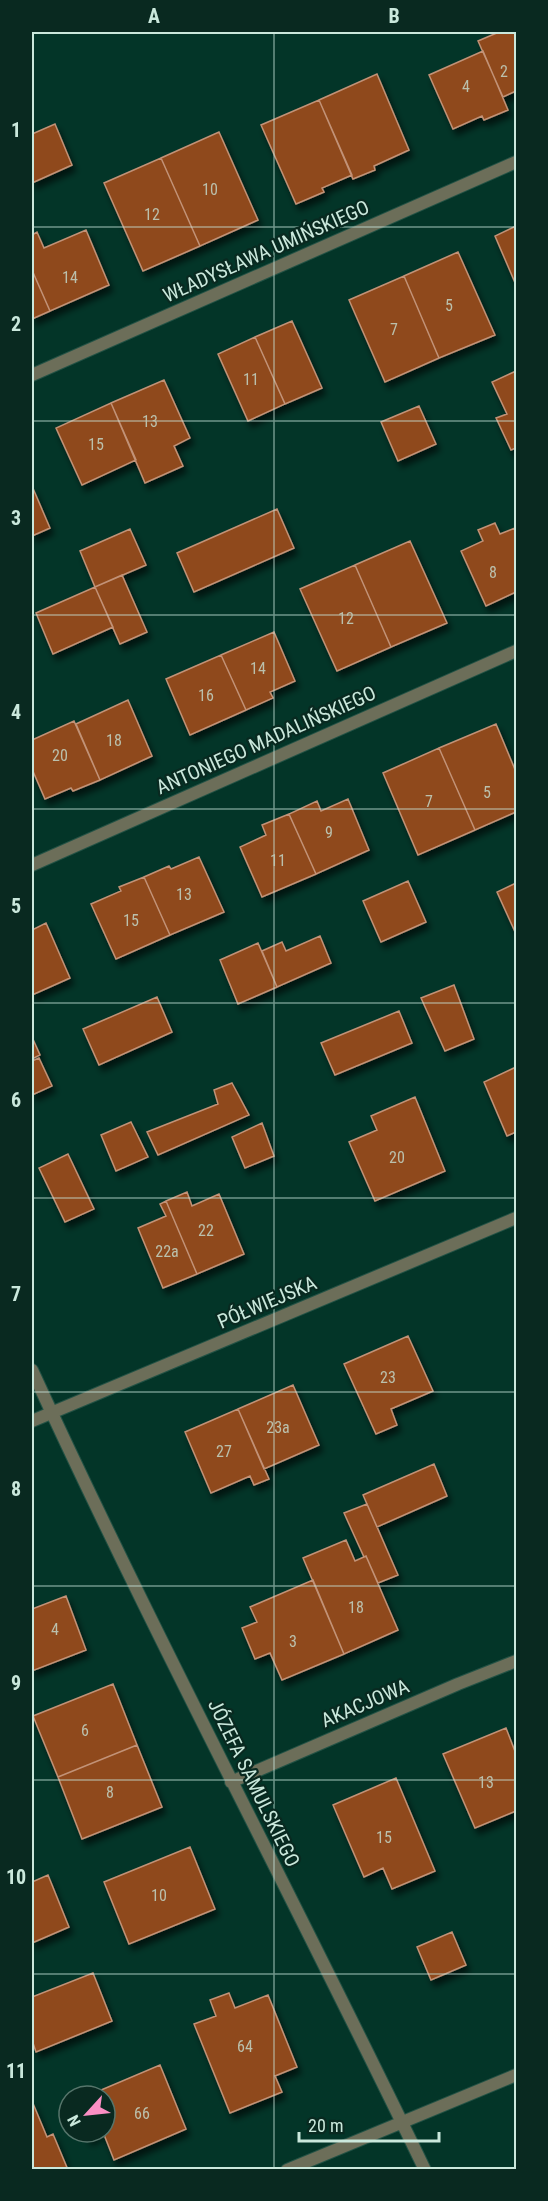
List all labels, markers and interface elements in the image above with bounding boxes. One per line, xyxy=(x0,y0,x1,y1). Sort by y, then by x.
text: A xyxy=(148,4,160,28)
text: B xyxy=(388,4,400,28)
house number: 2 xyxy=(500,62,508,81)
house number: 4 xyxy=(462,77,470,96)
text: 1 xyxy=(11,118,21,142)
house number: 10 xyxy=(202,180,218,199)
street label: WŁADYSŁAWA UMIŃSKIEGO xyxy=(159,195,373,307)
house number: 12 xyxy=(144,205,160,224)
house number: 14 xyxy=(62,268,78,287)
house number: 5 xyxy=(445,296,453,315)
text: 2 xyxy=(11,312,21,336)
house number: 7 xyxy=(390,320,398,339)
house number: 11 xyxy=(243,370,259,389)
house number: 13 xyxy=(142,412,158,431)
house number: 15 xyxy=(88,435,104,454)
text: 3 xyxy=(11,506,21,530)
house number: 8 xyxy=(489,563,497,582)
house number: 12 xyxy=(338,609,354,628)
house number: 14 xyxy=(250,659,266,678)
street label: ANTONIEGO MADALIŃSKIEGO xyxy=(152,681,380,799)
house number: 16 xyxy=(198,686,214,705)
text: 4 xyxy=(11,700,21,724)
house number: 18 xyxy=(106,731,122,750)
house number: 20 xyxy=(52,746,68,765)
house number: 5 xyxy=(483,783,491,802)
house number: 7 xyxy=(425,792,433,811)
house number: 9 xyxy=(325,823,333,842)
house number: 11 xyxy=(270,851,286,870)
house number: 13 xyxy=(176,885,192,904)
text: 5 xyxy=(11,894,21,918)
house number: 15 xyxy=(123,911,139,930)
text: 6 xyxy=(11,1088,21,1112)
house number: 20 xyxy=(389,1148,405,1167)
house number: 22 xyxy=(198,1221,214,1240)
house number: 22a xyxy=(155,1242,179,1261)
street label: PÓŁWIEJSKA xyxy=(214,1270,321,1334)
text: 7 xyxy=(11,1282,21,1306)
house number: 23 xyxy=(380,1368,396,1387)
house number: 23a xyxy=(266,1418,290,1437)
house number: 27 xyxy=(216,1442,232,1461)
text: 8 xyxy=(11,1477,21,1501)
house number: 18 xyxy=(348,1598,364,1617)
house number: 4 xyxy=(51,1620,59,1639)
house number: 3 xyxy=(289,1632,297,1651)
text: 9 xyxy=(11,1671,21,1695)
street label: AKACJOWA xyxy=(317,1674,413,1732)
street label: JÓZEFA SAMULSKIEGO xyxy=(203,1695,305,1871)
house number: 6 xyxy=(81,1721,89,1740)
house number: 13 xyxy=(478,1773,494,1792)
house number: 8 xyxy=(106,1783,114,1802)
house number: 15 xyxy=(376,1828,392,1847)
text: 10 xyxy=(6,1865,26,1889)
house number: 10 xyxy=(151,1886,167,1905)
house number: 64 xyxy=(237,2037,253,2056)
text: 11 xyxy=(6,2059,26,2083)
north arrow xyxy=(57,2084,117,2144)
house number: 66 xyxy=(134,2104,150,2123)
scale bar xyxy=(299,2105,438,2143)
text: N xyxy=(63,2112,85,2129)
text: 20 m xyxy=(308,2115,343,2136)

